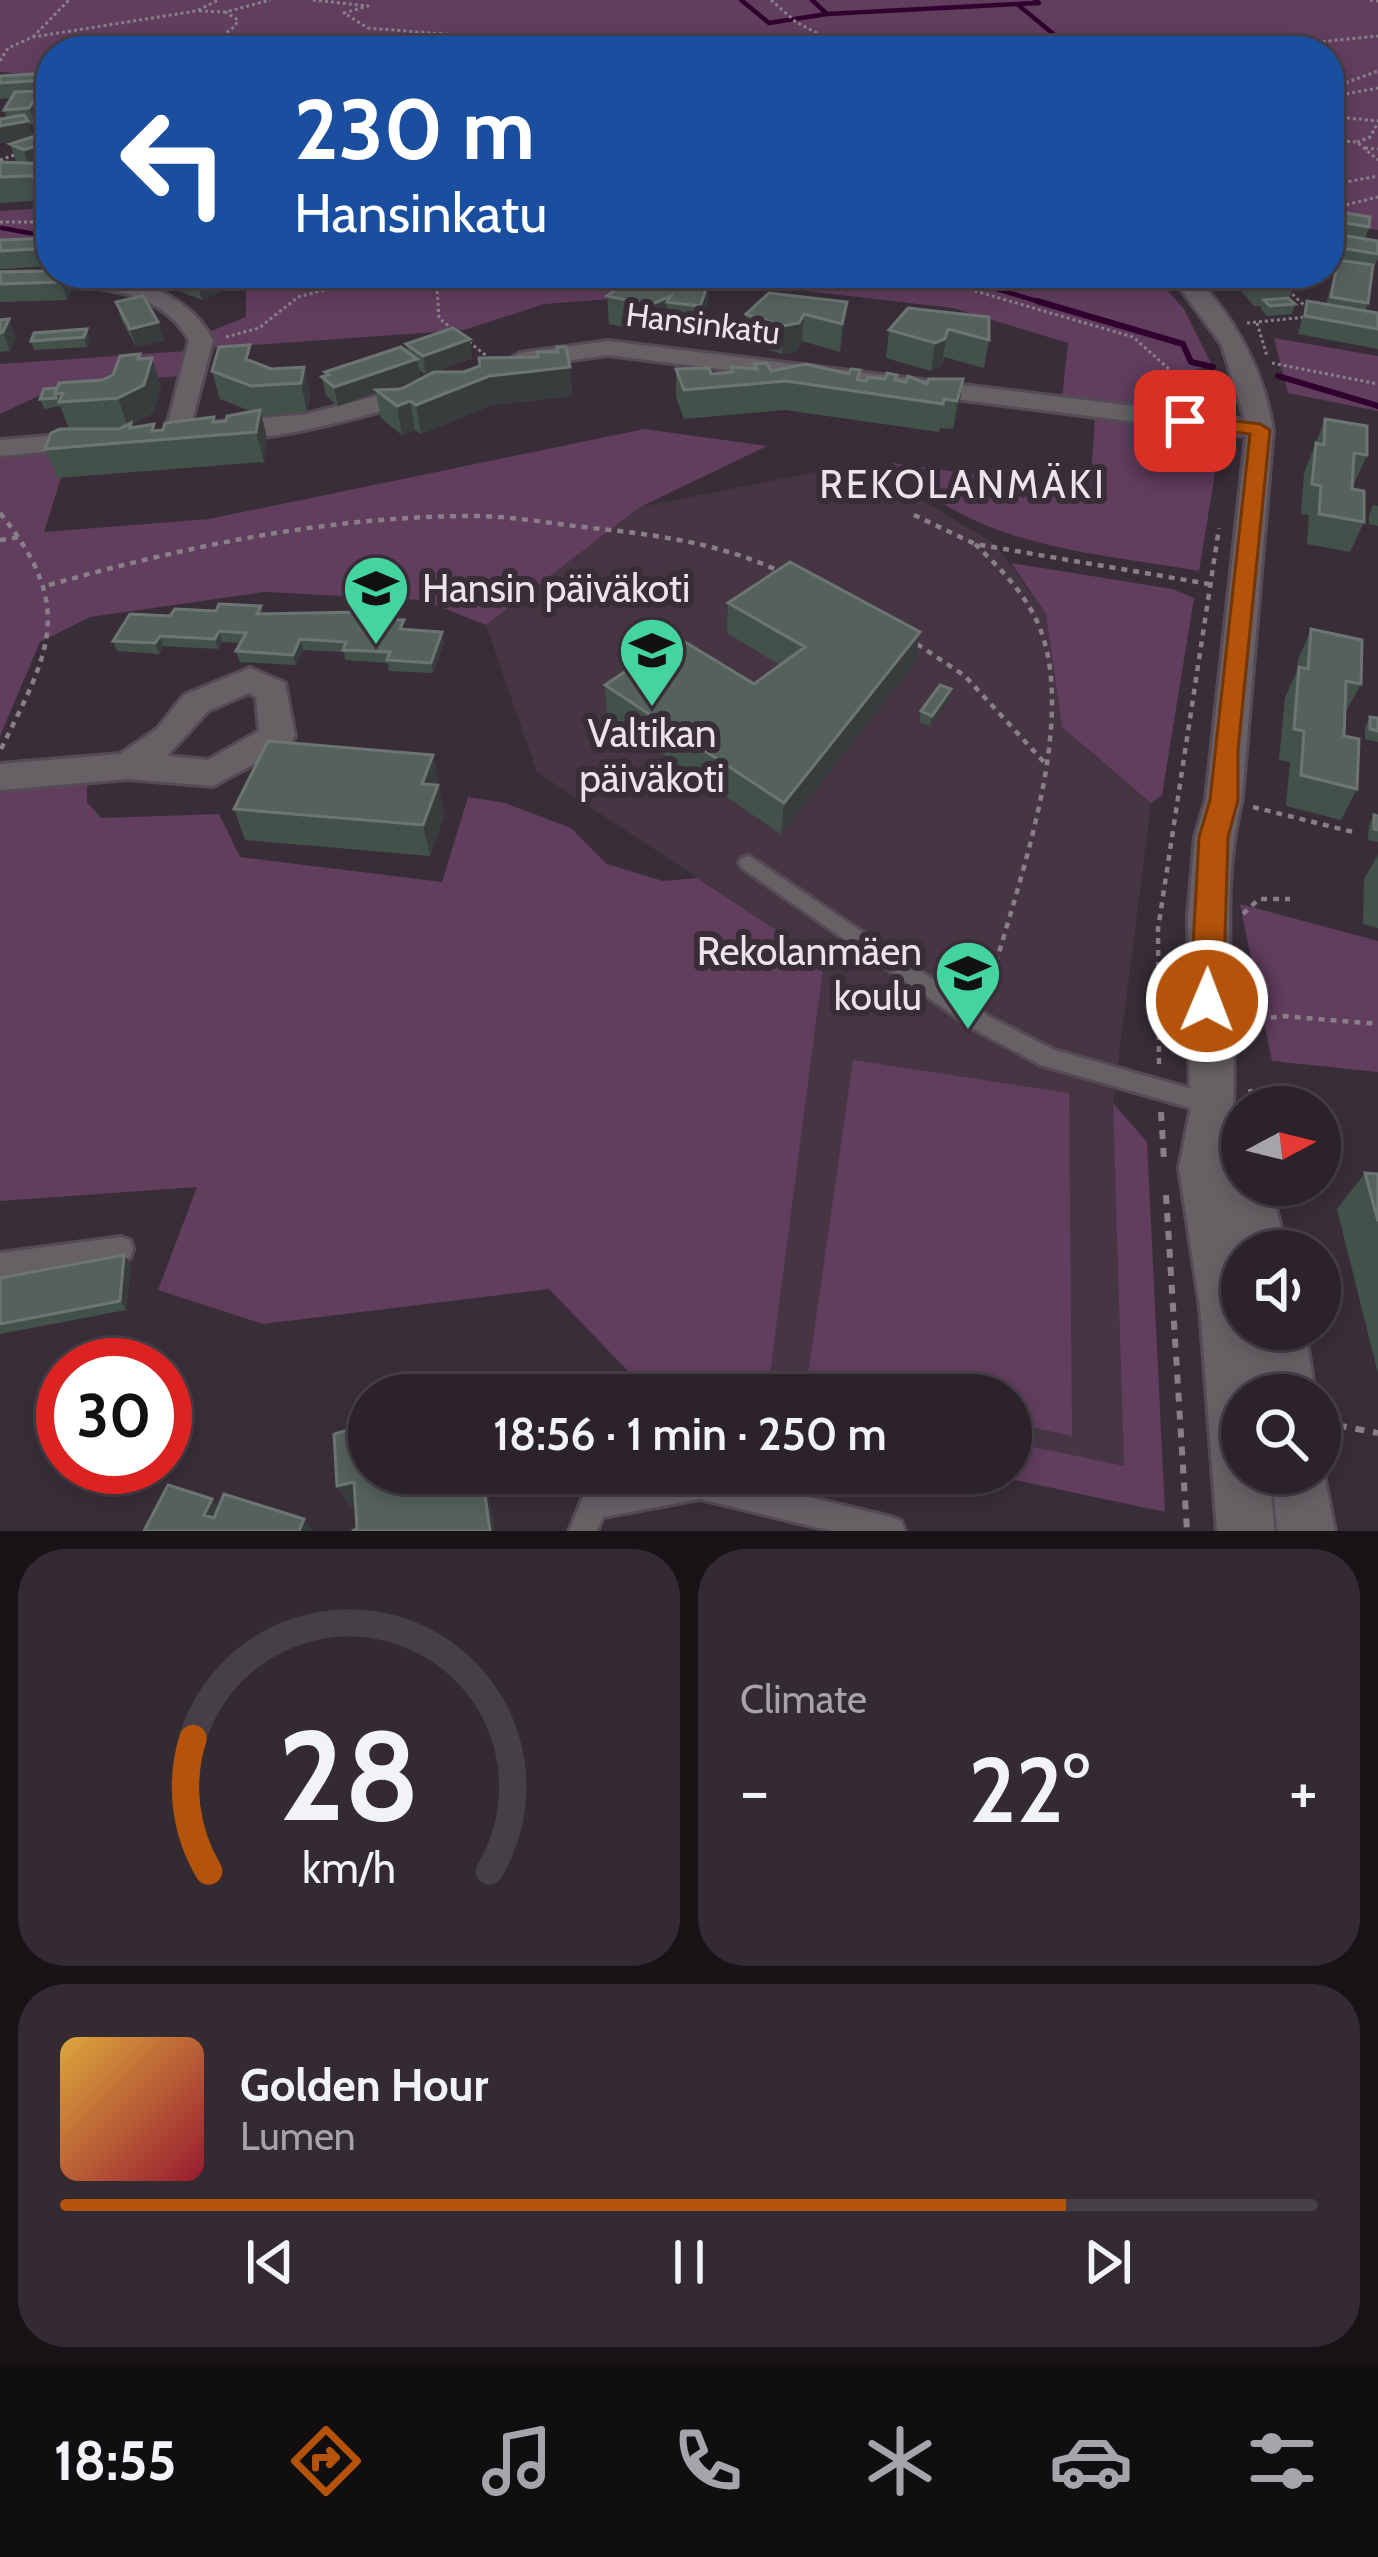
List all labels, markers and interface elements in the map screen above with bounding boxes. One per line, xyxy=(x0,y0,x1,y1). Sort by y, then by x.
text: 230 m xyxy=(294,78,535,180)
icon: left xyxy=(96,84,252,240)
text: Hansinkatu xyxy=(294,180,547,246)
street label: Hansinkatu xyxy=(624,294,782,352)
pin xyxy=(1134,370,1236,472)
icon: arrive xyxy=(1152,388,1218,454)
district label: REKOLANMÄKI xyxy=(819,460,1107,508)
school or university icon: Hansin päiväkoti xyxy=(341,553,411,647)
place label: Hansin päiväkoti xyxy=(422,564,690,612)
school or university icon: Valtikan päiväkoti xyxy=(617,615,687,709)
place label: Valtikan päiväkoti xyxy=(579,709,725,802)
place label: Rekolanmäen koulu xyxy=(697,927,922,1020)
school or university icon: Rekolanmäen koulu xyxy=(933,938,1003,1032)
position arrow xyxy=(1144,938,1270,1064)
north arrow xyxy=(1221,1086,1341,1206)
map controls xyxy=(1221,1086,1341,1494)
button: sound xyxy=(1221,1230,1341,1350)
speed limit sign: 30 xyxy=(36,1338,192,1494)
button: search xyxy=(1221,1374,1341,1494)
text: 18:56 · 1 min · 250 m xyxy=(493,1407,887,1461)
text: Climate xyxy=(740,1675,867,1723)
text: 28 xyxy=(278,1700,420,1851)
text: 22° xyxy=(969,1735,1089,1845)
text: − xyxy=(740,1750,769,1831)
text: + xyxy=(1289,1750,1318,1831)
text: km/h xyxy=(302,1841,396,1893)
text: Golden Hour xyxy=(240,2058,488,2112)
text: Lumen xyxy=(240,2112,356,2160)
icon: previous xyxy=(237,2229,303,2295)
icon: pause xyxy=(656,2229,722,2295)
icon: next xyxy=(1075,2229,1141,2295)
icon: directions xyxy=(284,2419,368,2503)
icon: music xyxy=(475,2419,559,2503)
icon: phone xyxy=(666,2419,750,2503)
icon: climate xyxy=(858,2419,942,2503)
icon: car xyxy=(1049,2419,1133,2503)
icon: filters xyxy=(1240,2419,1324,2503)
text: 18:55 xyxy=(54,2428,176,2494)

